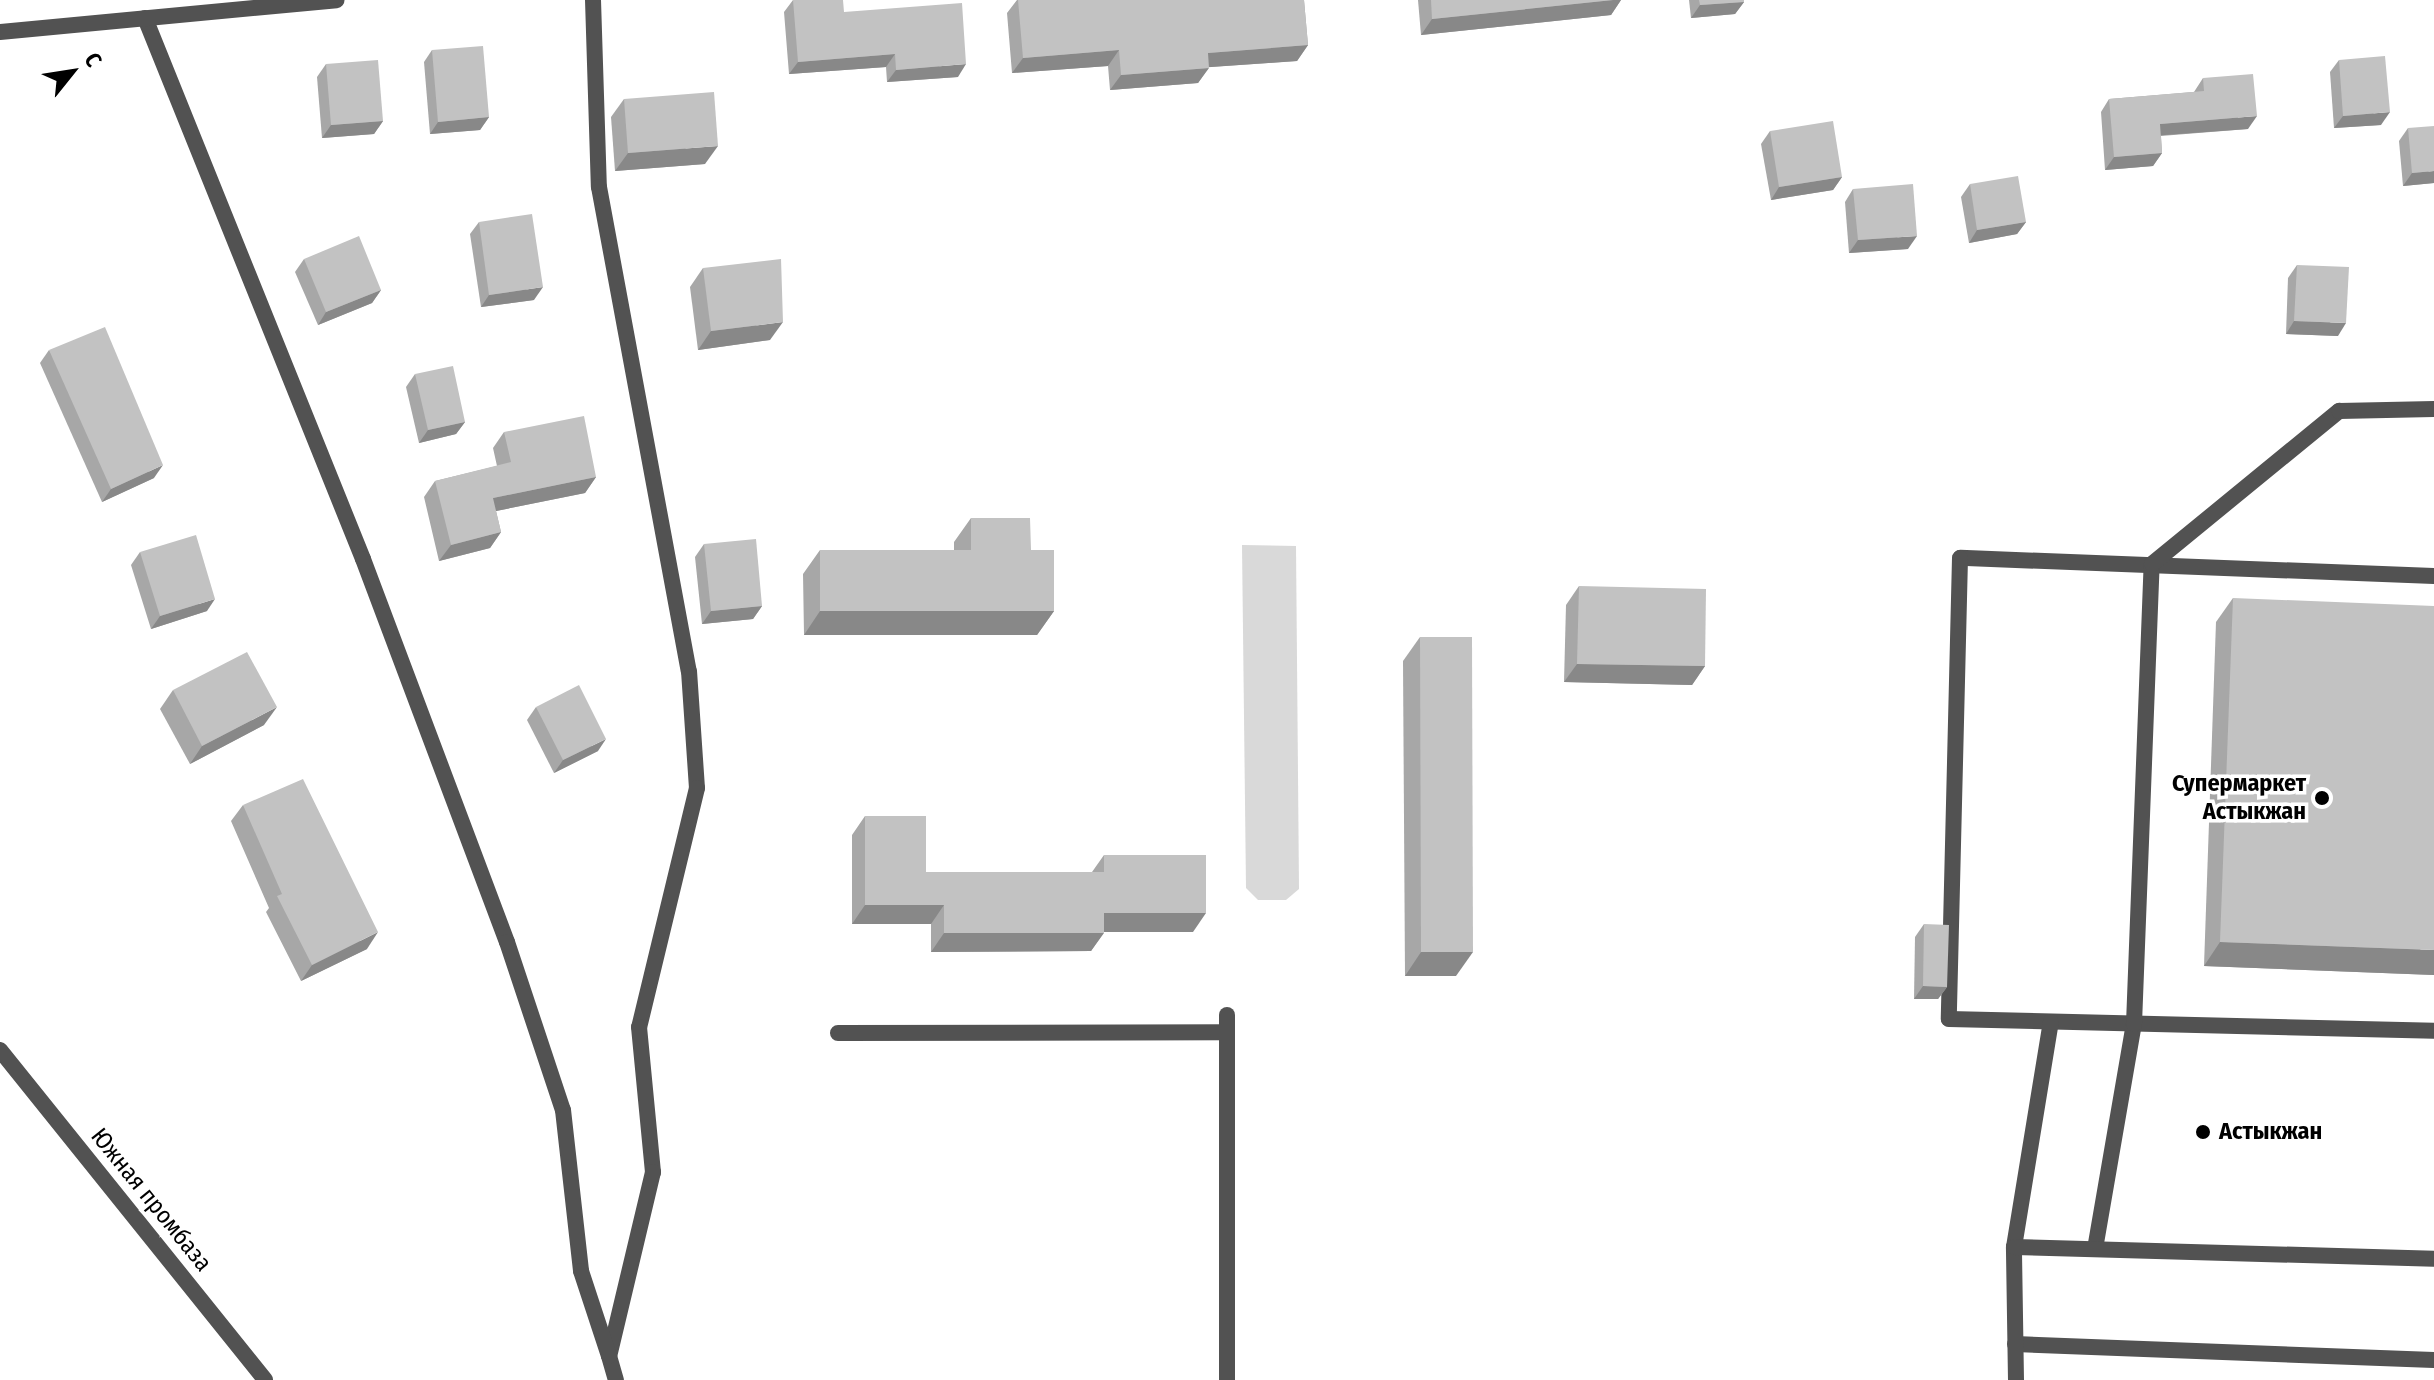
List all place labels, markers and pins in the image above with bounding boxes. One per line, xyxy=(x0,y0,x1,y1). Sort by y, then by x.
place label: Супермаркет Астыкжан xyxy=(2172,770,2306,826)
marker: Супермаркет Астыкжан xyxy=(2313,789,2331,807)
place label: Астыкжан xyxy=(2219,1118,2322,1146)
marker: Астыкжан xyxy=(2194,1123,2212,1141)

